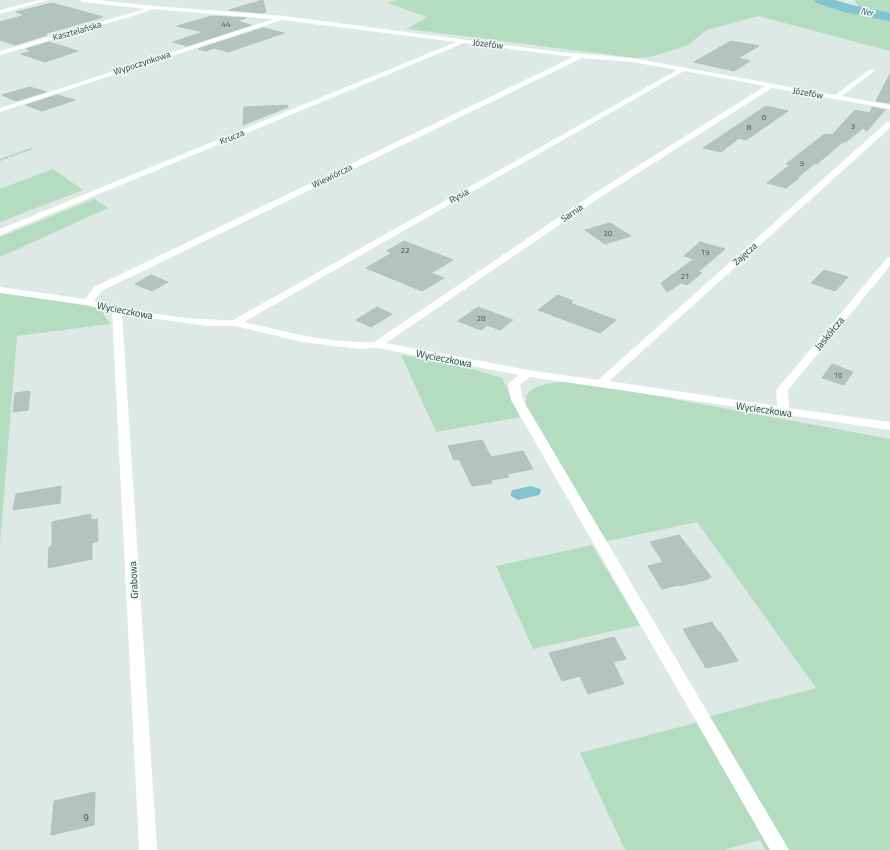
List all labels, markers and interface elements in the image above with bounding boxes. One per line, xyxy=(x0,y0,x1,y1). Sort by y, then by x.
water label: Ner xyxy=(860,4,876,19)
street label: Kasztelańska xyxy=(51,17,103,44)
house number: 44 xyxy=(222,18,231,30)
street label: Józefów xyxy=(472,35,504,52)
street label: Wypoczynkowa xyxy=(112,47,172,78)
street label: Józefów xyxy=(792,83,824,102)
house number: 6 xyxy=(762,111,767,123)
house number: 3 xyxy=(851,120,855,132)
house number: 8 xyxy=(747,121,752,133)
street label: Krucza xyxy=(218,126,247,147)
house number: 9 xyxy=(800,157,805,169)
street label: Wiewiórcza xyxy=(309,160,355,191)
street label: Rysia xyxy=(447,185,471,206)
street label: Sarnia xyxy=(558,200,586,225)
house number: 20 xyxy=(604,227,613,239)
street label: Zajęcza xyxy=(730,239,760,268)
house number: 22 xyxy=(401,244,409,256)
house number: 19 xyxy=(701,246,710,258)
house number: 21 xyxy=(681,270,689,282)
street label: Wycieczkowa xyxy=(96,298,154,323)
house number: 28 xyxy=(477,312,486,324)
street label: Jaskółcza xyxy=(811,313,848,353)
street label: Wycieczkowa xyxy=(415,346,473,371)
house number: 16 xyxy=(834,369,843,381)
street label: Wycieczkowa xyxy=(735,398,793,421)
street label: Grabowa xyxy=(125,561,142,599)
house number: 9 xyxy=(83,810,89,825)

